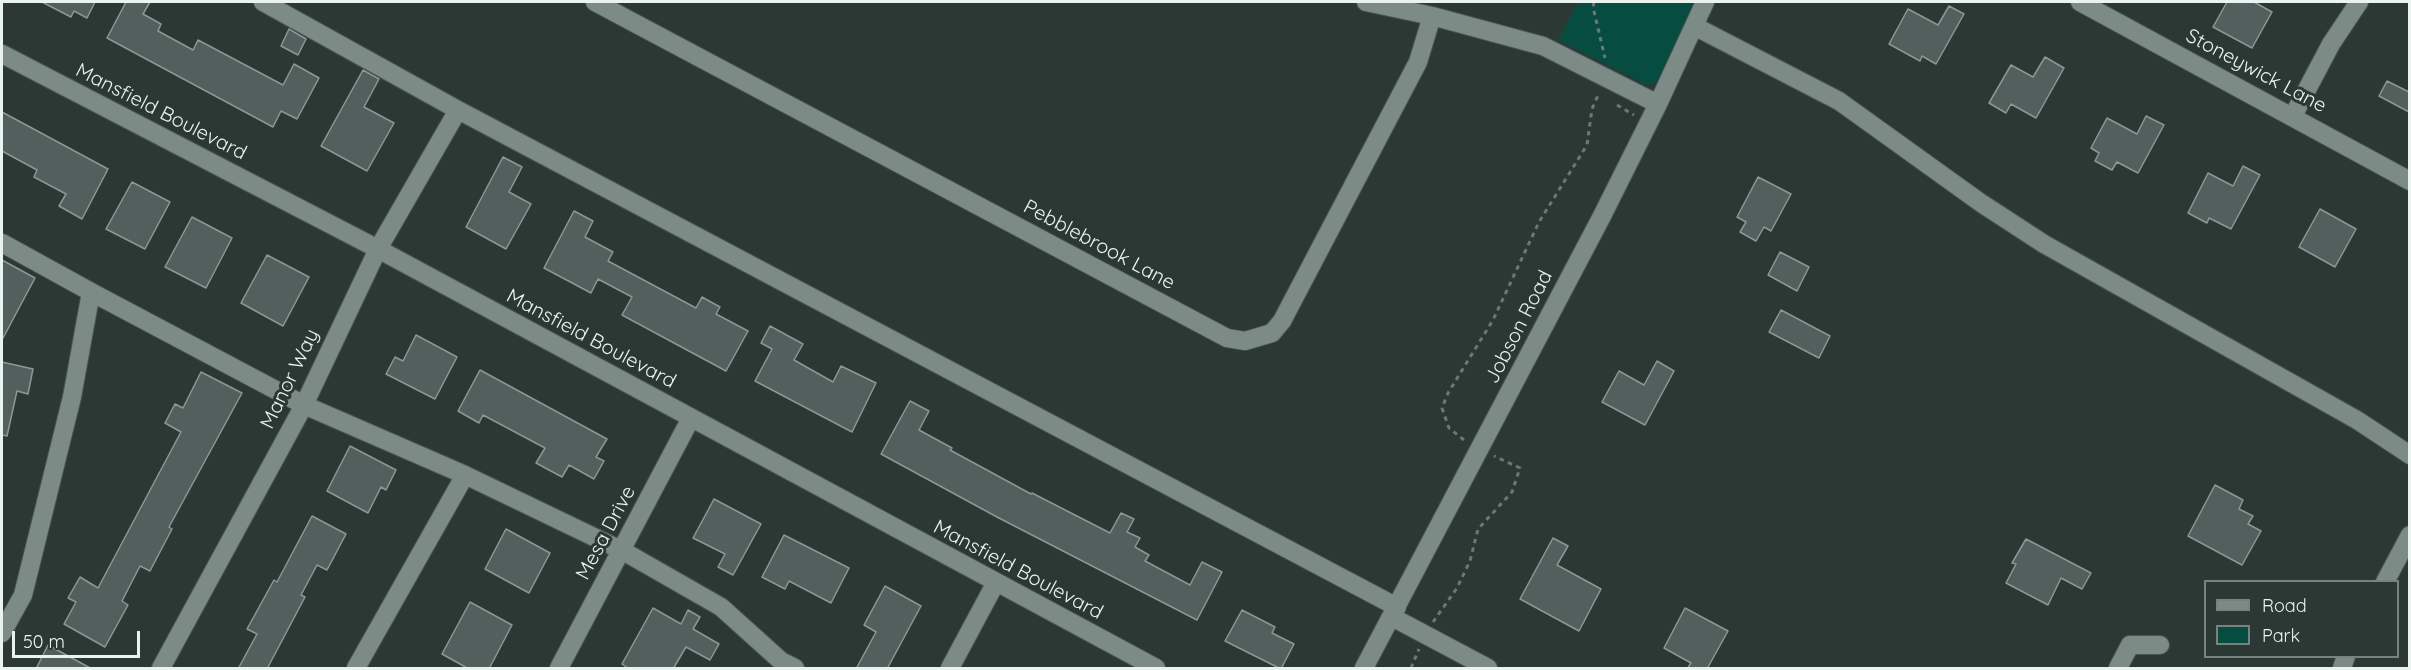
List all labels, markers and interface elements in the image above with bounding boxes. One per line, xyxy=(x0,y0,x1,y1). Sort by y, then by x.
street label: Stoneywick Lane xyxy=(2182,24,2330,118)
street label: Mansfield Boulevard xyxy=(72,59,250,165)
street label: Pebblebrook Lane xyxy=(1019,195,1179,295)
street label: Jobson Road xyxy=(1480,266,1558,388)
street label: Mansfield Boulevard xyxy=(502,284,680,394)
street label: Manor Way xyxy=(256,325,324,433)
street label: Mesa Drive xyxy=(571,482,641,584)
street label: Mansfield Boulevard xyxy=(929,515,1107,625)
legend xyxy=(2204,580,2399,658)
text: Road xyxy=(2262,594,2307,617)
scale bar xyxy=(15,619,142,657)
text: Park xyxy=(2262,624,2300,647)
text: 50 m xyxy=(23,630,65,653)

